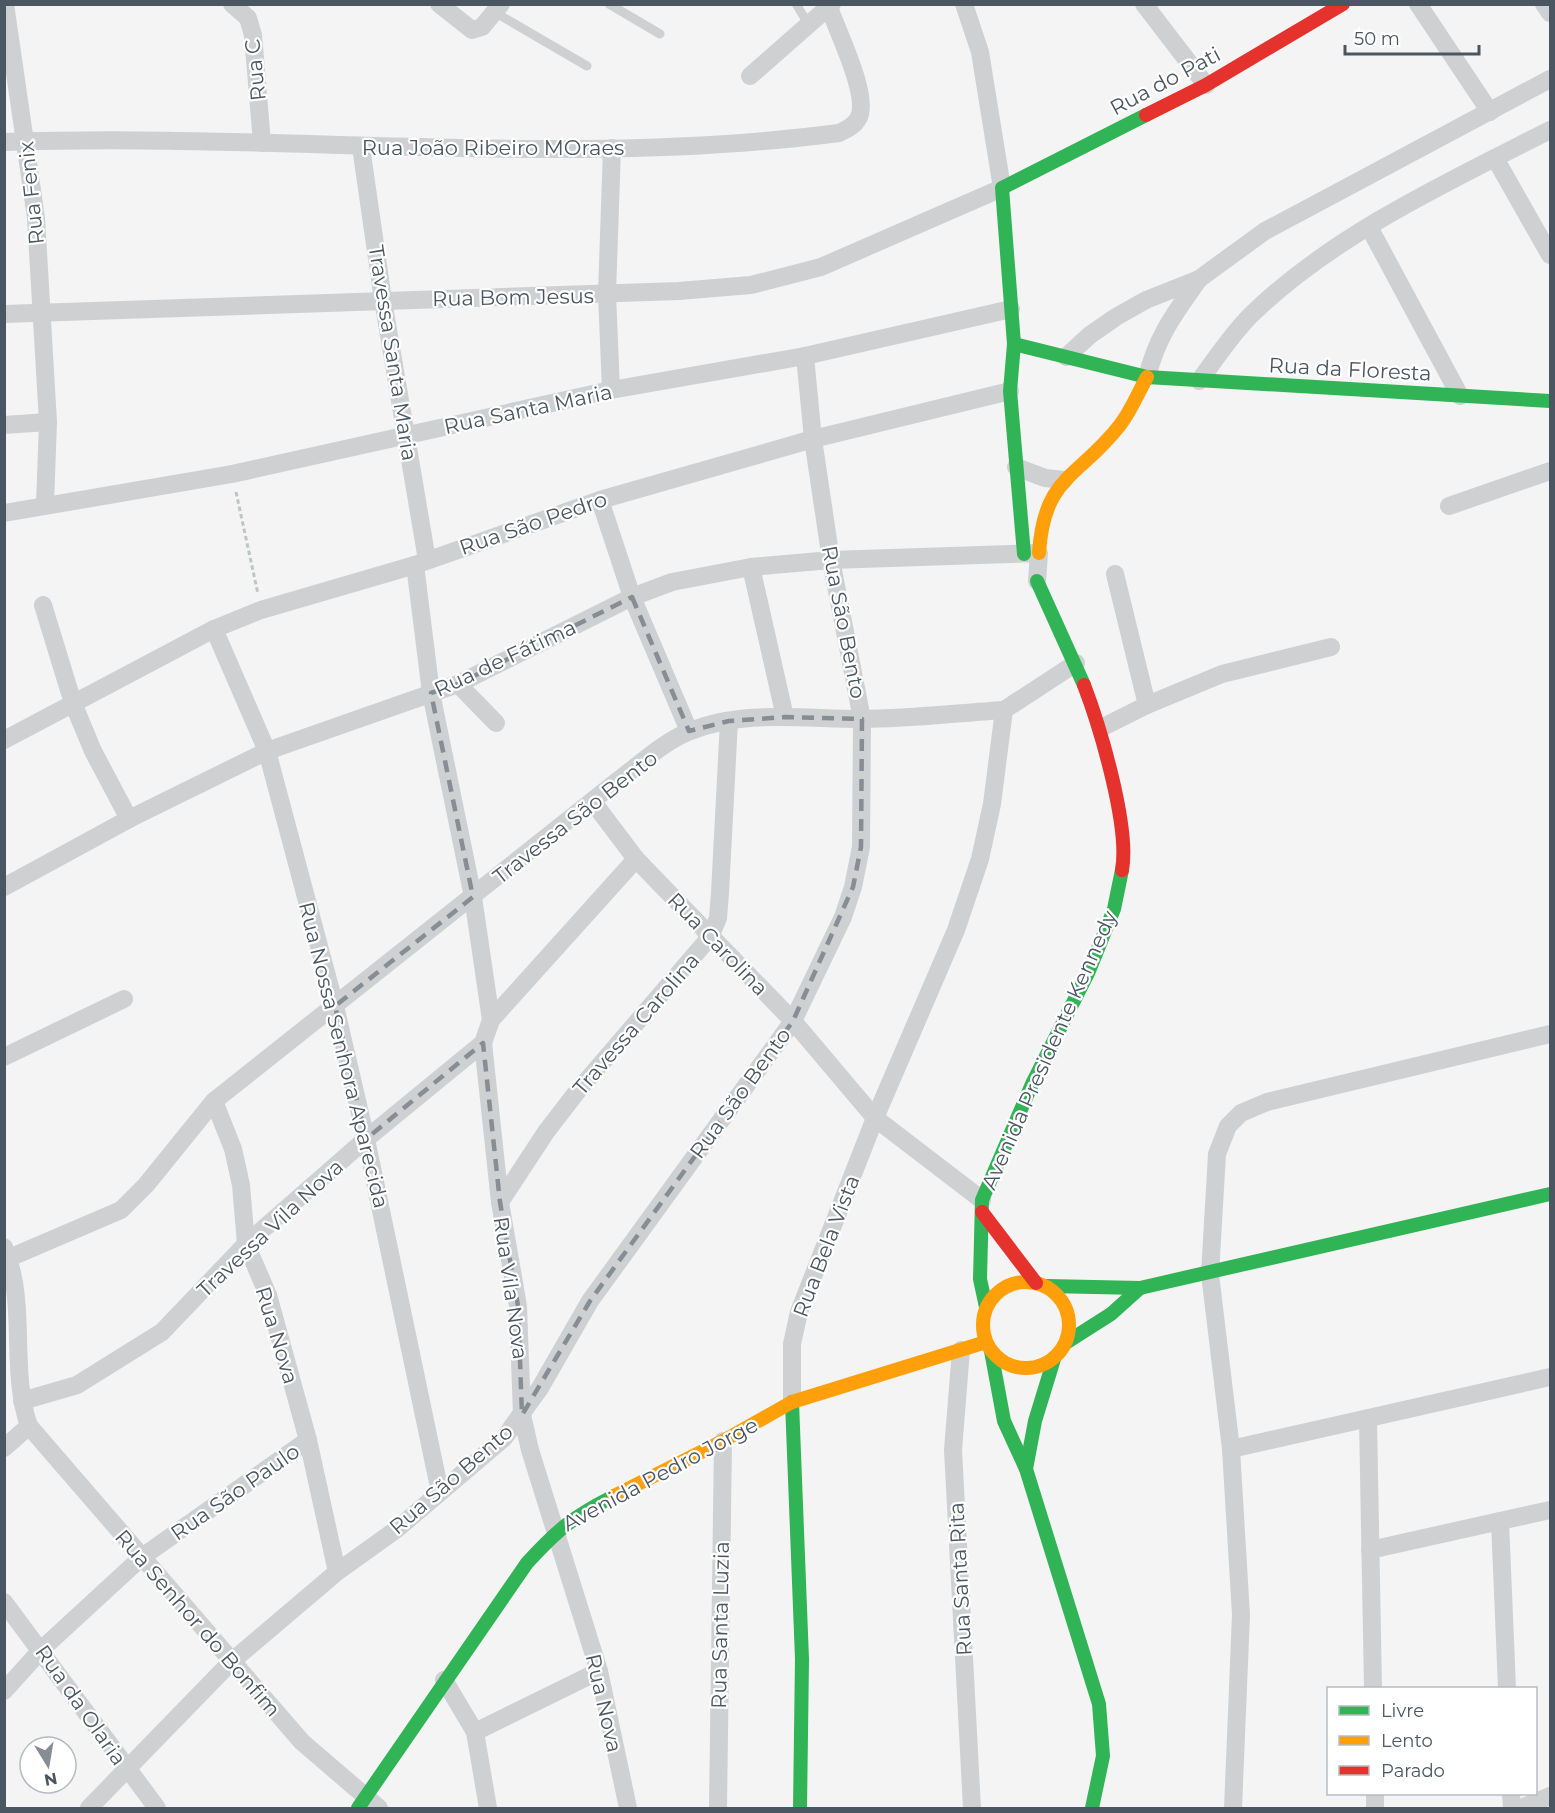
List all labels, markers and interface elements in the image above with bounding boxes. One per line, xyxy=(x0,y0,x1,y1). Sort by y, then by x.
scale bar xyxy=(1345,18,1478,56)
text: 50 m xyxy=(1354,28,1400,50)
street label: Rua C xyxy=(239,38,271,102)
street label: Rua do Pati xyxy=(1106,41,1224,121)
street label: Rua João Ribeiro MOraes xyxy=(362,135,624,160)
street label: Rua Fenix xyxy=(13,140,49,246)
street label: Travessa Santa Maria xyxy=(364,243,422,463)
street label: Rua Bom Jesus xyxy=(432,283,594,311)
street label: Rua da Floresta xyxy=(1268,352,1432,386)
street label: Rua Santa Maria xyxy=(442,379,614,439)
street label: Rua São Pedro xyxy=(456,486,610,560)
street label: Rua São Bento xyxy=(817,543,871,701)
street label: Rua de Fátima xyxy=(430,614,580,702)
street label: Travessa São Bento xyxy=(488,745,662,889)
street label: Rua Carolina xyxy=(663,887,773,1001)
street label: Rua Nossa Senhora Aparecida xyxy=(294,899,394,1211)
street label: Avenida Presidente Kennedy xyxy=(976,906,1122,1193)
street label: Travessa Carolina xyxy=(568,948,704,1100)
street label: Rua São Bento xyxy=(684,1023,796,1163)
street label: Travessa Vila Nova xyxy=(192,1154,348,1302)
street label: Rua Bela Vista xyxy=(787,1172,865,1320)
street label: Rua Vila Nova xyxy=(489,1215,533,1361)
street label: Rua Nova xyxy=(250,1283,304,1387)
street label: Avenida Pedro Jorge xyxy=(558,1412,762,1536)
street label: Rua São Bento xyxy=(384,1419,518,1539)
street label: Rua São Paulo xyxy=(166,1438,304,1546)
street label: Rua Santa Rita xyxy=(943,1502,977,1656)
street label: Rua Senhor do Bonfim xyxy=(110,1524,286,1722)
street label: Rua Santa Luzia xyxy=(706,1541,734,1709)
street label: Rua da Olaria xyxy=(30,1640,132,1770)
street label: Rua Nova xyxy=(581,1651,627,1755)
legend xyxy=(1327,1687,1537,1795)
text: Livre xyxy=(1381,1700,1424,1722)
text: Lento xyxy=(1381,1730,1433,1752)
north arrow xyxy=(18,1735,78,1795)
text: Parado xyxy=(1381,1760,1445,1782)
text: N xyxy=(43,1769,59,1790)

